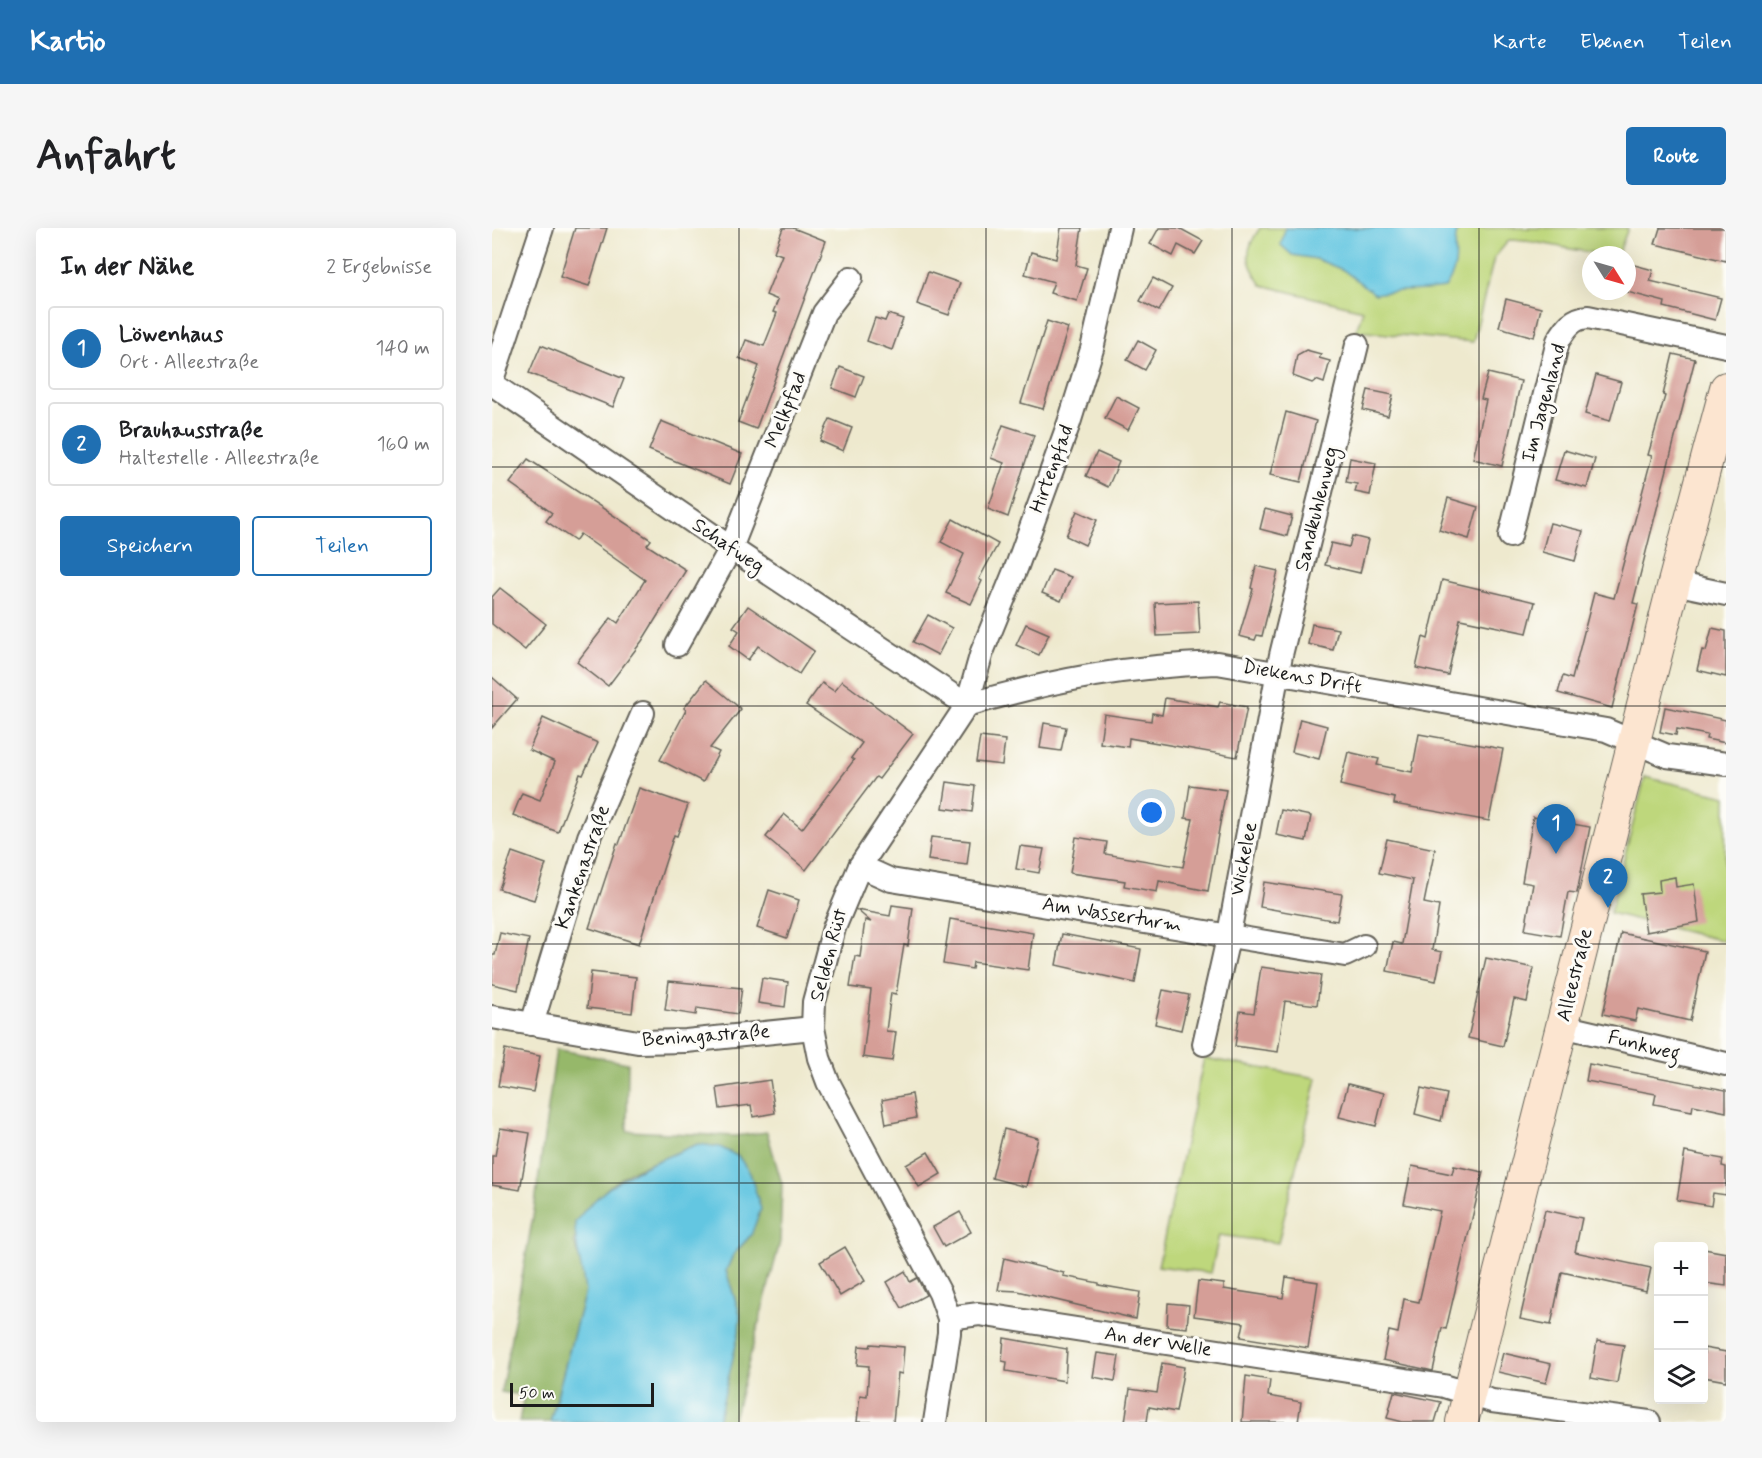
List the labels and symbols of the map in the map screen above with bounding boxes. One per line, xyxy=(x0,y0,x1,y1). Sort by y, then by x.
north arrow xyxy=(1582,246,1636,300)
street label: Im Jagenland xyxy=(1515,341,1574,465)
street label: Melkpfad xyxy=(759,368,813,452)
street label: Hirtenpfad xyxy=(1024,421,1080,517)
street label: Sandkuhlenweg xyxy=(1288,444,1347,574)
street label: Schafweg xyxy=(686,512,770,581)
street label: Diekens Drift xyxy=(1240,653,1364,701)
your location xyxy=(1137,798,1166,827)
street label: Kankenastraße xyxy=(549,801,617,933)
pin: 1 xyxy=(1536,804,1576,854)
street label: Wickelee xyxy=(1224,820,1264,898)
pin: 2 xyxy=(1588,858,1628,908)
street label: Am Wasserturm xyxy=(1040,891,1184,939)
street label: Selden Rüst xyxy=(804,905,854,1004)
street label: Alleestraße xyxy=(1550,925,1600,1025)
street label: Beningastraße xyxy=(641,1018,771,1054)
street label: Funkweg xyxy=(1605,1024,1683,1070)
street label: An der Welle xyxy=(1102,1320,1214,1364)
scale bar xyxy=(510,1380,654,1408)

